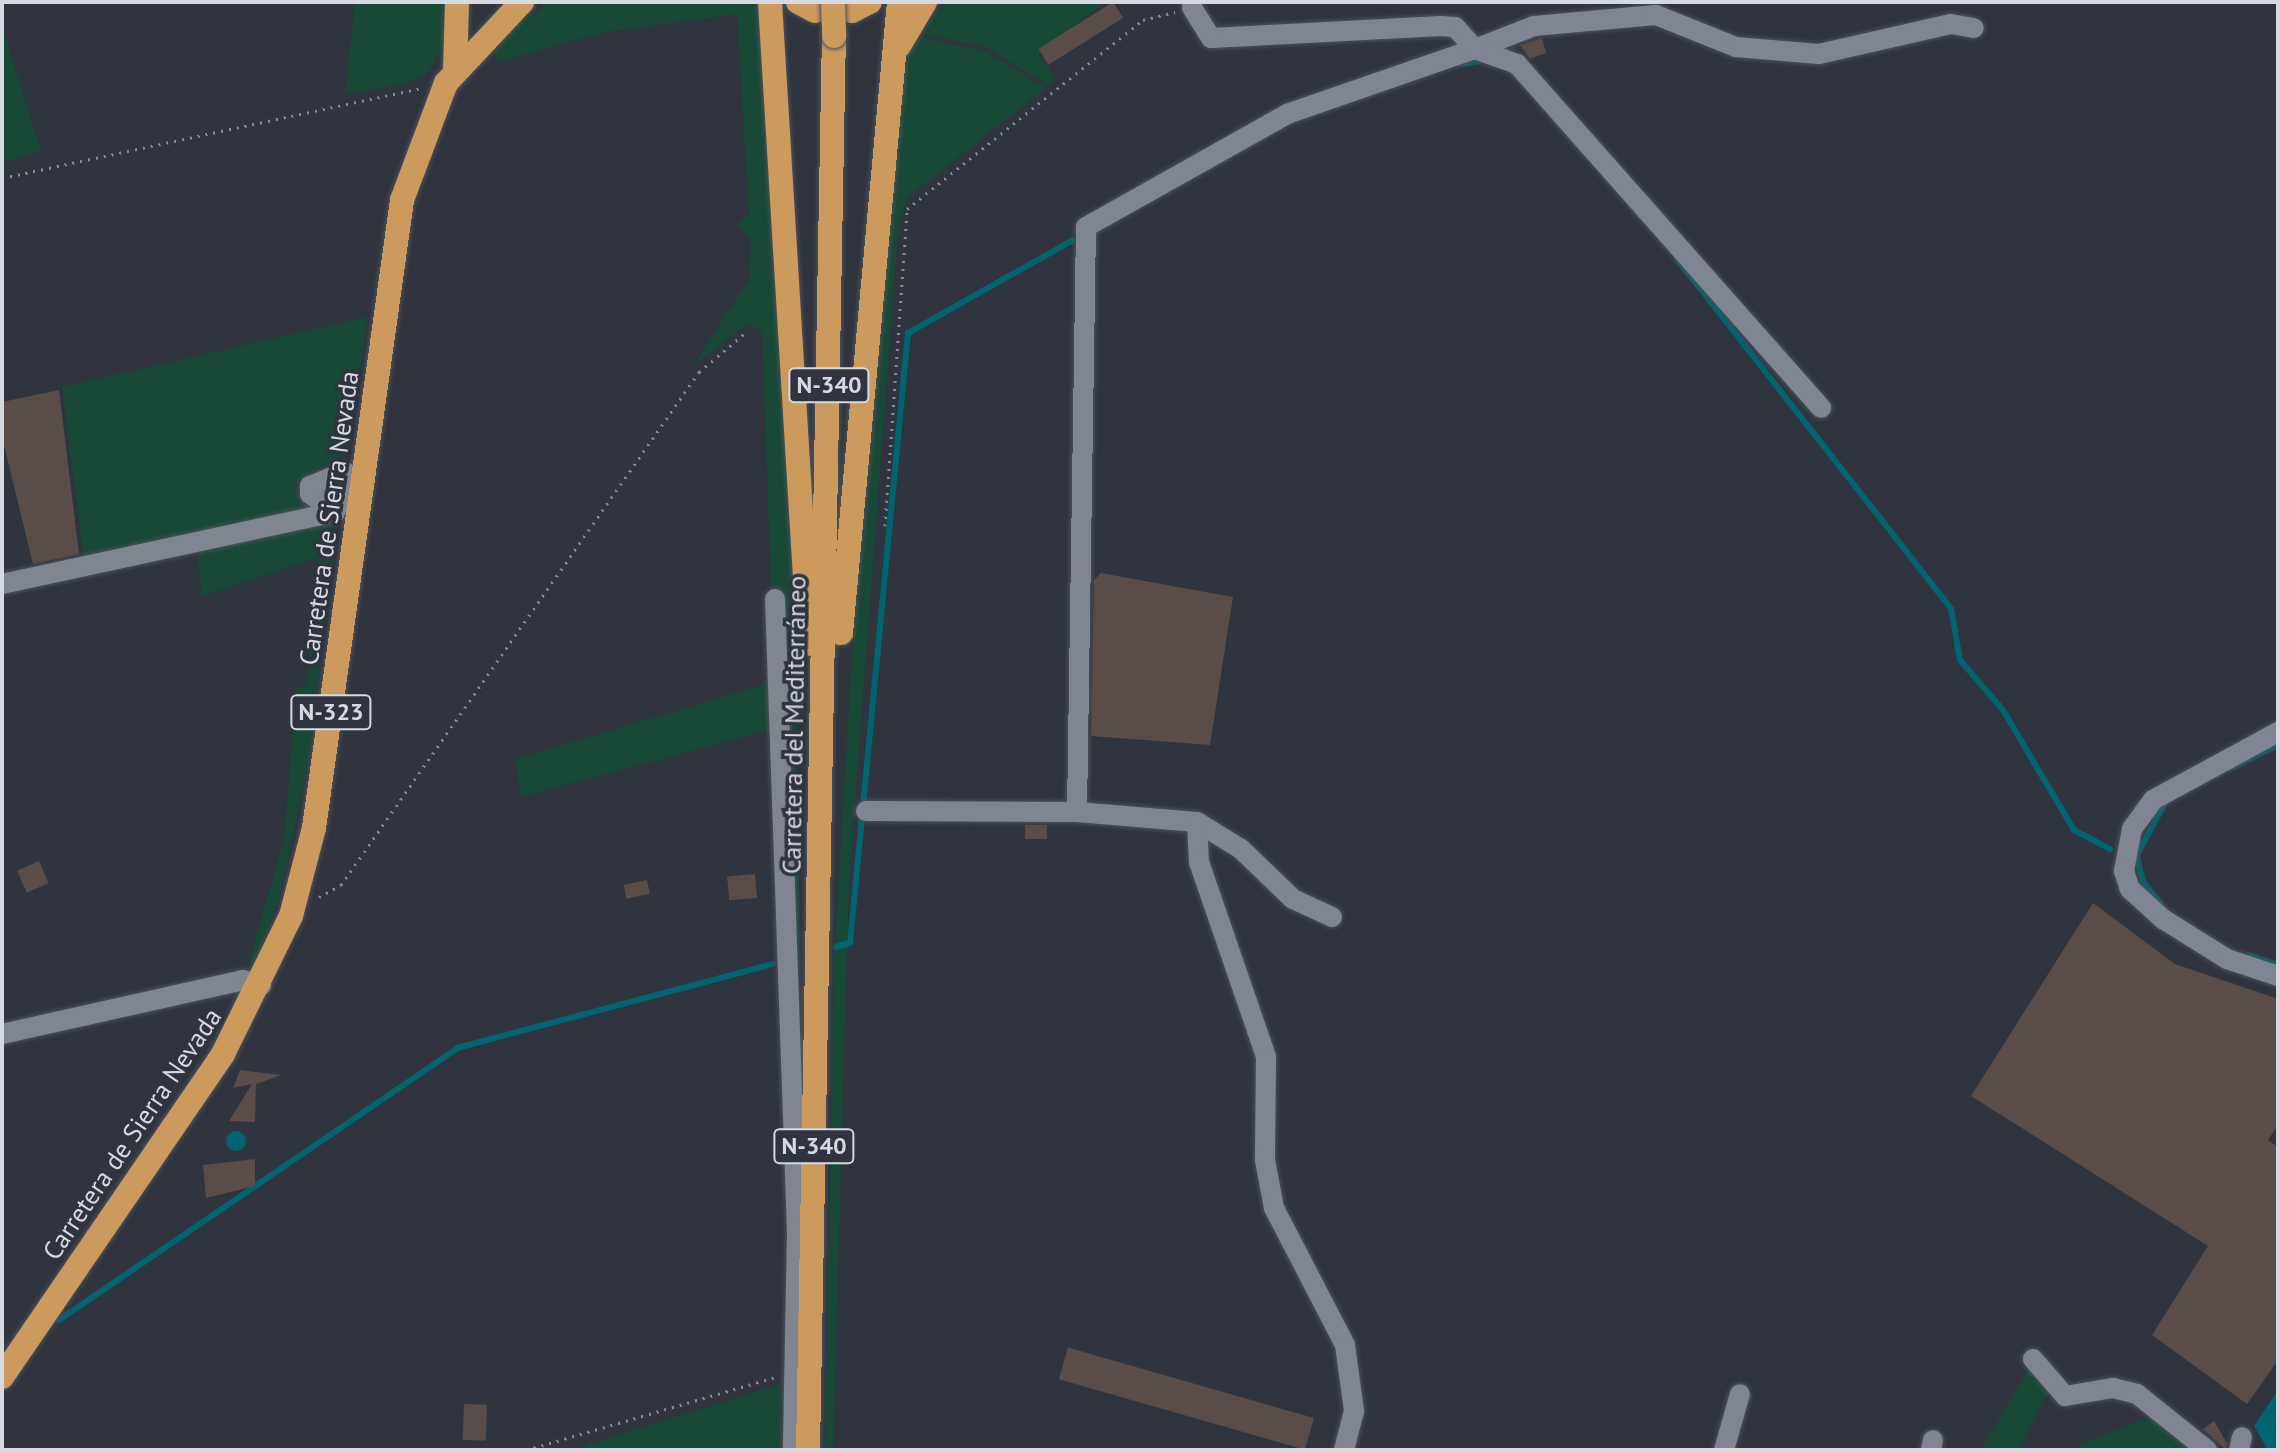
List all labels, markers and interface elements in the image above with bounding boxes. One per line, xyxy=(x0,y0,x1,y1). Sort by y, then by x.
road number: N-340 xyxy=(787,365,871,405)
street label: Carretera de Sierra Nevada xyxy=(293,369,365,667)
street label: Carretera del Mediterráneo xyxy=(776,576,812,874)
road number: N-323 xyxy=(289,692,373,732)
street label: Carretera de Sierra Nevada xyxy=(36,1002,228,1266)
road number: N-340 xyxy=(772,1126,856,1166)

